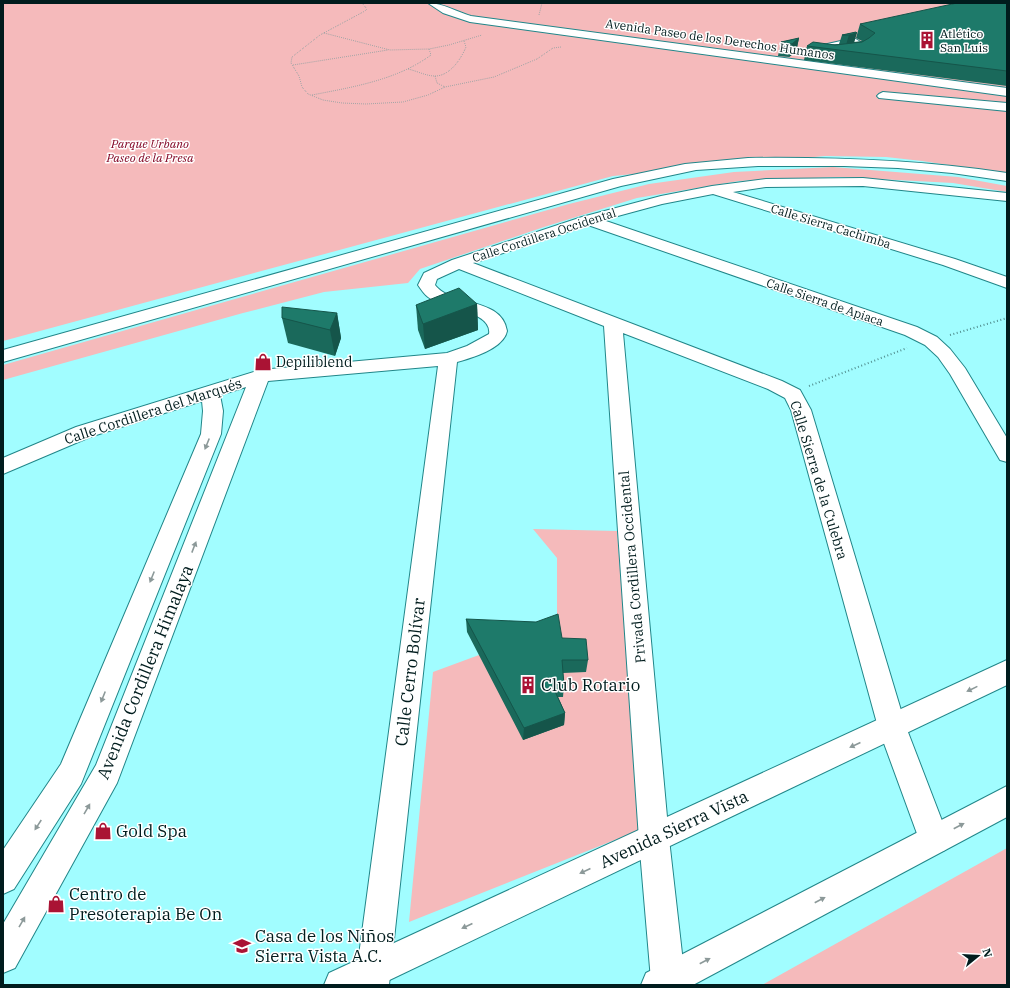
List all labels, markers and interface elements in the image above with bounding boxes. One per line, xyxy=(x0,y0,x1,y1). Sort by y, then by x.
street label: Avenida Paseo de los Derechos Humanos xyxy=(605,16,835,63)
place label: Atlético San Luis xyxy=(940,26,988,55)
building icon: Atlético San Luis xyxy=(917,30,937,50)
park label: Parque Urbano Paseo de la Presa xyxy=(105,136,194,165)
street label: Calle Sierra Cachimba xyxy=(769,201,893,252)
street label: Calle Cordillera Occidental xyxy=(470,205,618,265)
street label: Calle Sierra de Apiaca xyxy=(764,275,886,329)
shop icon: Depiliblend xyxy=(253,352,273,372)
place label: Depiliblend xyxy=(276,353,353,371)
street label: Calle Cordillera del Marqués xyxy=(62,374,244,448)
street label: Calle Sierra de la Culebra xyxy=(786,398,852,562)
one-way arrow xyxy=(204,438,210,449)
street label: Privada Cordillera Occidental xyxy=(615,470,649,664)
one-way arrow xyxy=(192,540,198,552)
street label: Avenida Cordillera Himalaya xyxy=(92,562,198,782)
one-way arrow xyxy=(149,571,155,583)
street label: Calle Cerro Bolívar xyxy=(390,596,430,747)
place label: Club Rotario xyxy=(541,674,640,696)
building icon: Club Rotario xyxy=(518,675,538,695)
one-way arrow xyxy=(966,686,978,692)
one-way arrow xyxy=(99,692,105,704)
one-way arrow xyxy=(849,742,860,748)
street label: Avenida Sierra Vista xyxy=(596,785,752,873)
one-way arrow xyxy=(83,803,90,815)
one-way arrow xyxy=(34,820,42,830)
place label: Gold Spa xyxy=(116,820,187,842)
shop icon: Gold Spa xyxy=(93,821,113,841)
one-way arrow xyxy=(954,823,965,829)
one-way arrow xyxy=(579,868,590,874)
place label: Centro de Presoterapia Be On xyxy=(69,883,223,925)
shop icon: Centro de Presoterapia Be On xyxy=(46,894,66,914)
one-way arrow xyxy=(814,897,825,903)
one-way arrow xyxy=(19,916,26,928)
one-way arrow xyxy=(461,923,473,929)
place label: Casa de los Niños Sierra Vista A.C. xyxy=(255,925,394,967)
school or university icon: Casa de los Niños Sierra Vista A.C. xyxy=(232,936,252,956)
north arrow xyxy=(958,936,998,976)
text: N xyxy=(980,947,996,959)
one-way arrow xyxy=(699,957,711,964)

